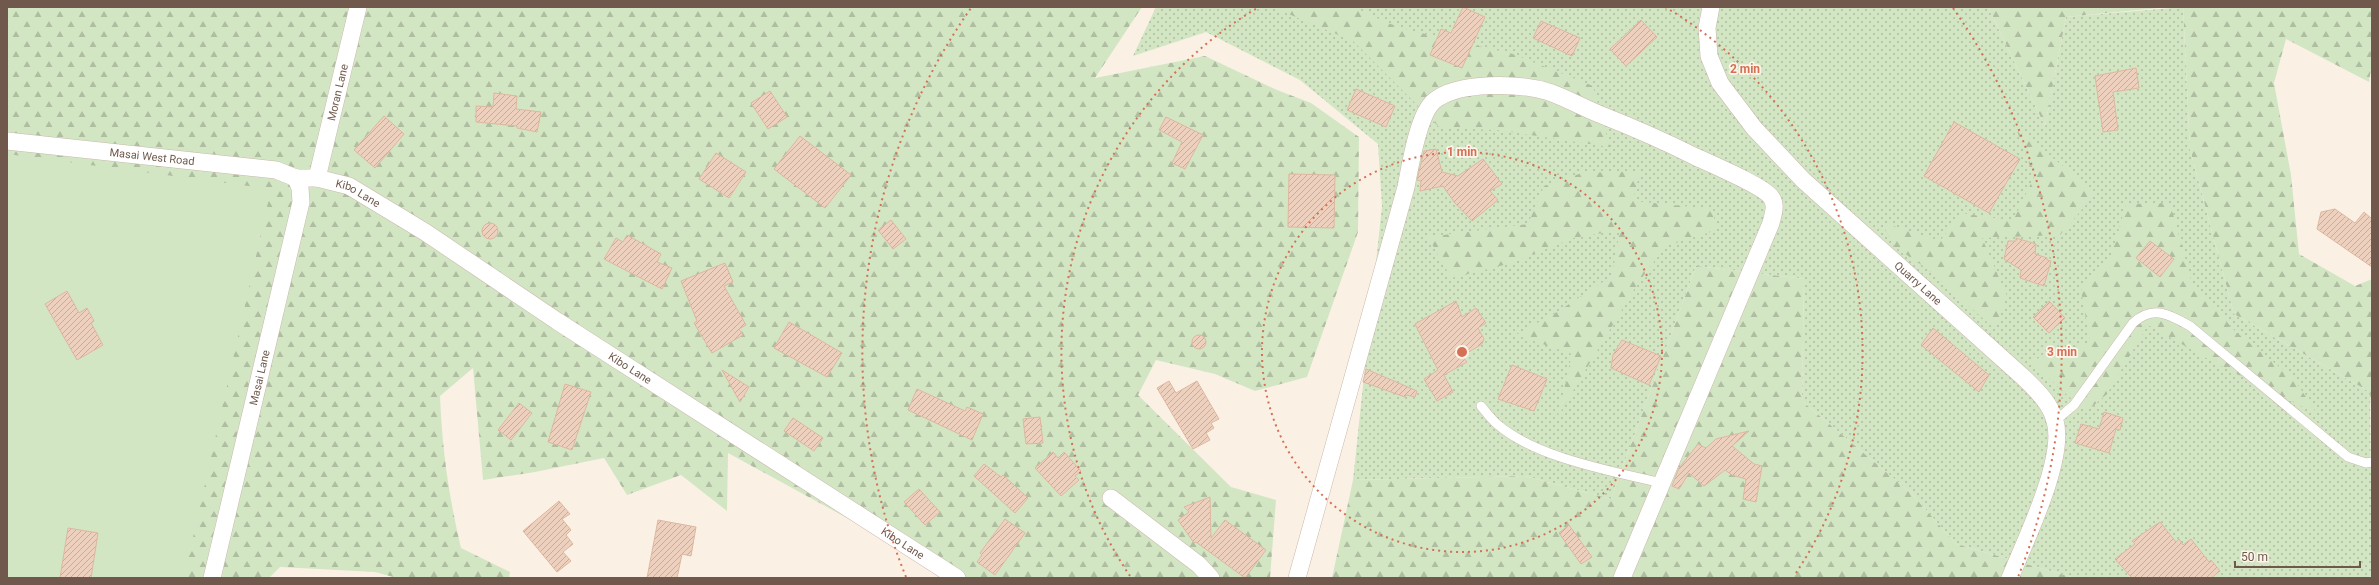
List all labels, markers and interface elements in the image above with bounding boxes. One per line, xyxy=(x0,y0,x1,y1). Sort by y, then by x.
text: 2 min xyxy=(1730,62,1760,76)
street label: Moran Lane xyxy=(325,63,351,122)
text: 1 min xyxy=(1447,145,1477,159)
street label: Masai West Road xyxy=(109,146,195,168)
street label: Kibo Lane xyxy=(334,177,382,210)
street label: Quarry Lane xyxy=(1891,259,1944,308)
centre of rings xyxy=(1455,345,1469,359)
text: 3 min xyxy=(2047,345,2077,359)
street label: Masai Lane xyxy=(247,348,273,407)
street label: Kibo Lane xyxy=(606,350,654,387)
street label: Kibo Lane xyxy=(879,525,927,562)
scale bar xyxy=(2235,543,2360,569)
text: 50 m xyxy=(2241,550,2268,564)

